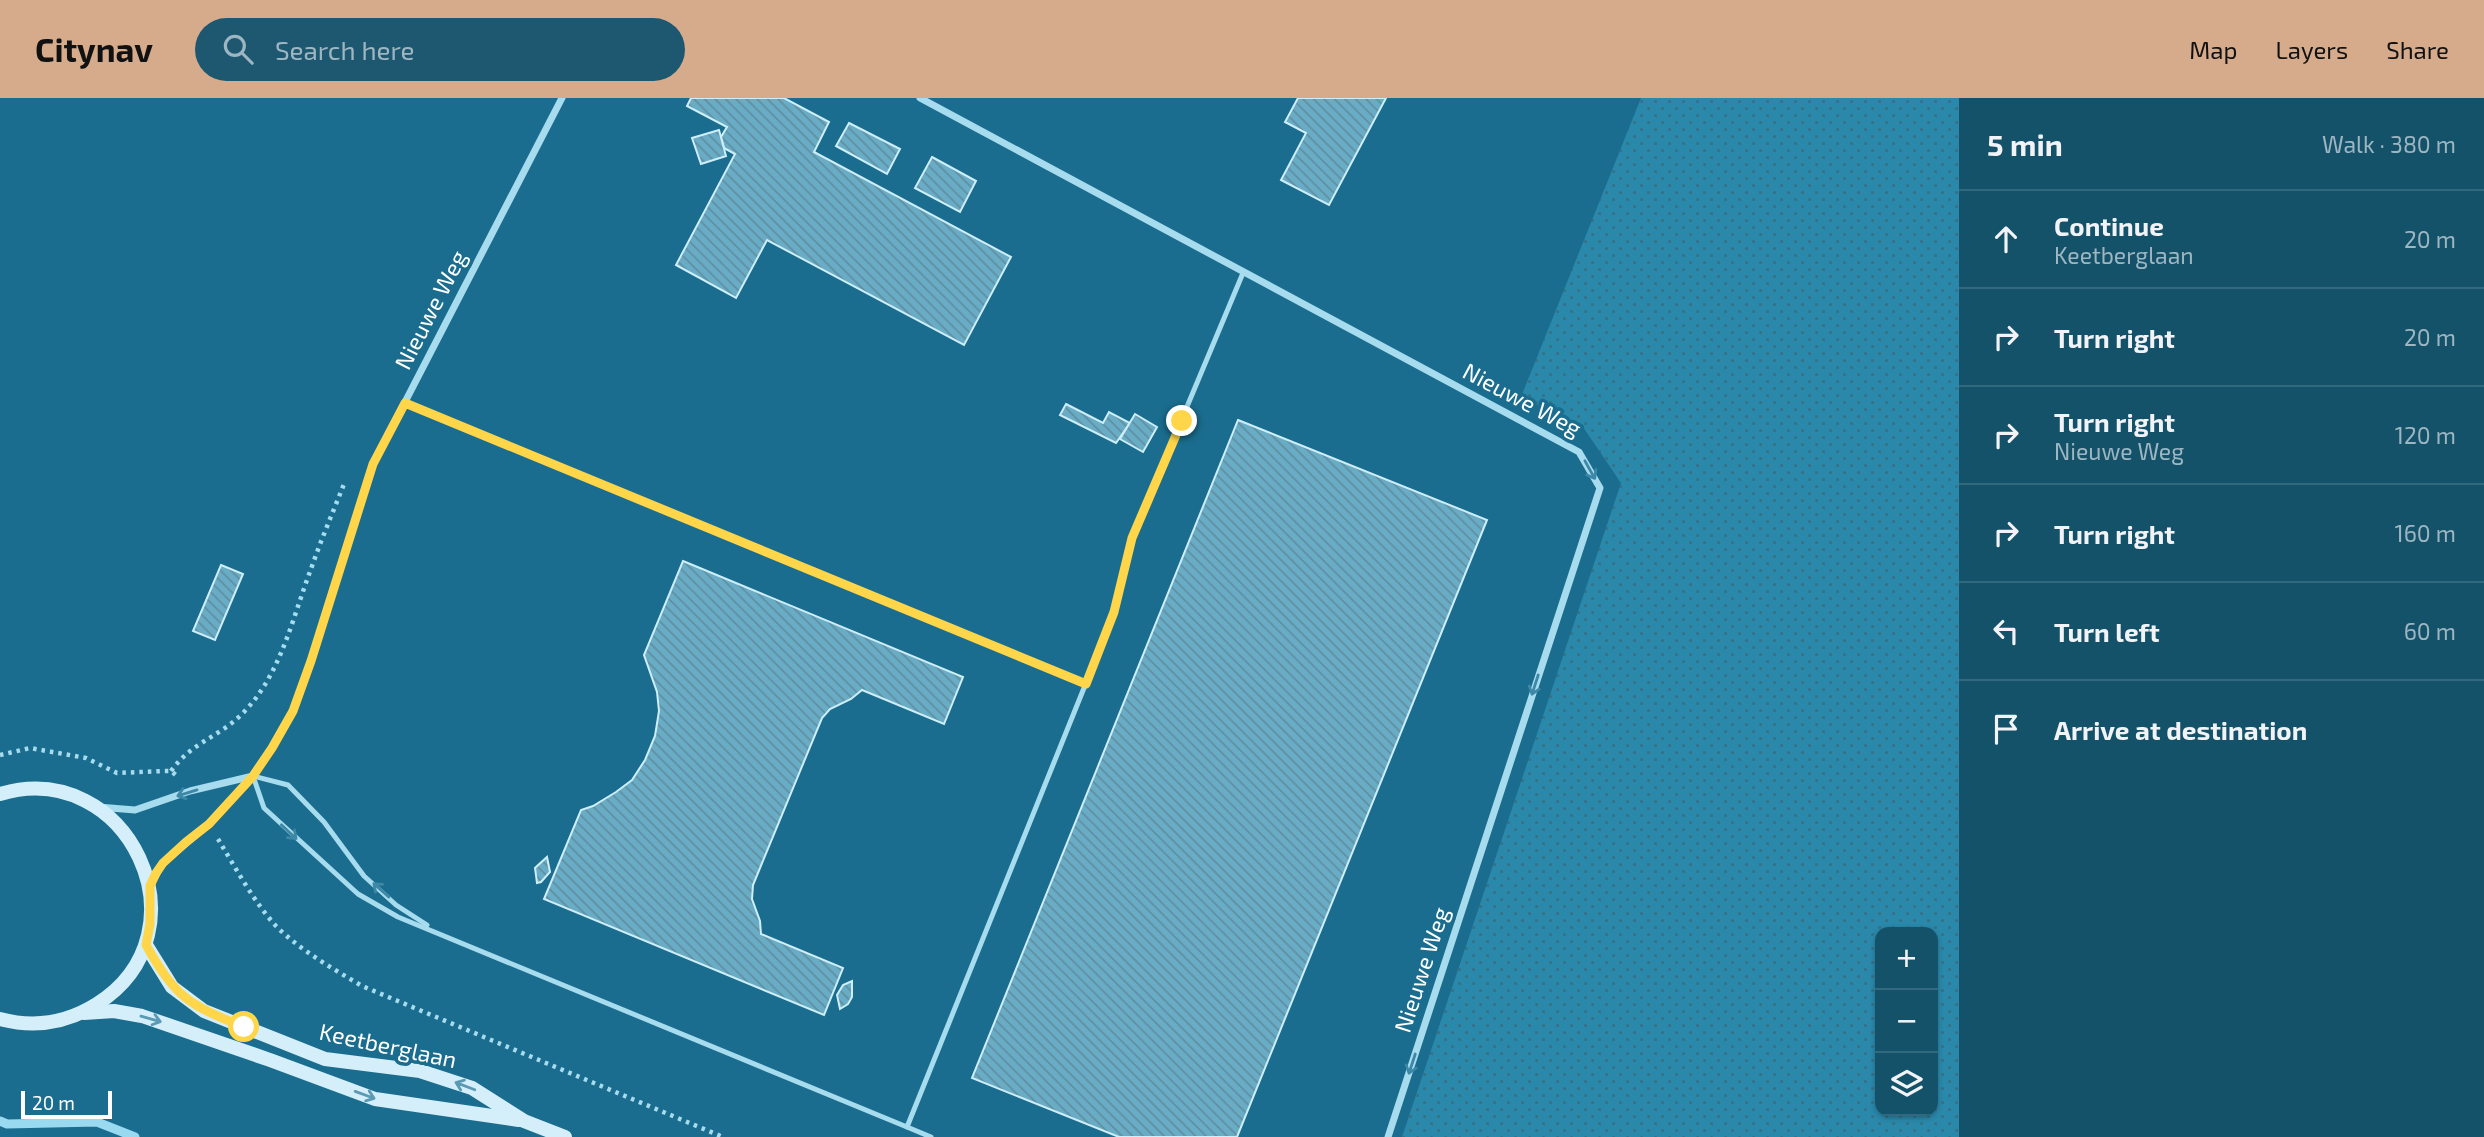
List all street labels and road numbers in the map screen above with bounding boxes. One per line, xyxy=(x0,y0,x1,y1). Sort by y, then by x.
street label: Nieuwe Weg xyxy=(388,245,472,374)
street label: Nieuwe Weg xyxy=(1458,356,1587,442)
street label: Nieuwe Weg xyxy=(1388,903,1455,1036)
street label: Keetberglaan xyxy=(317,1017,459,1073)

